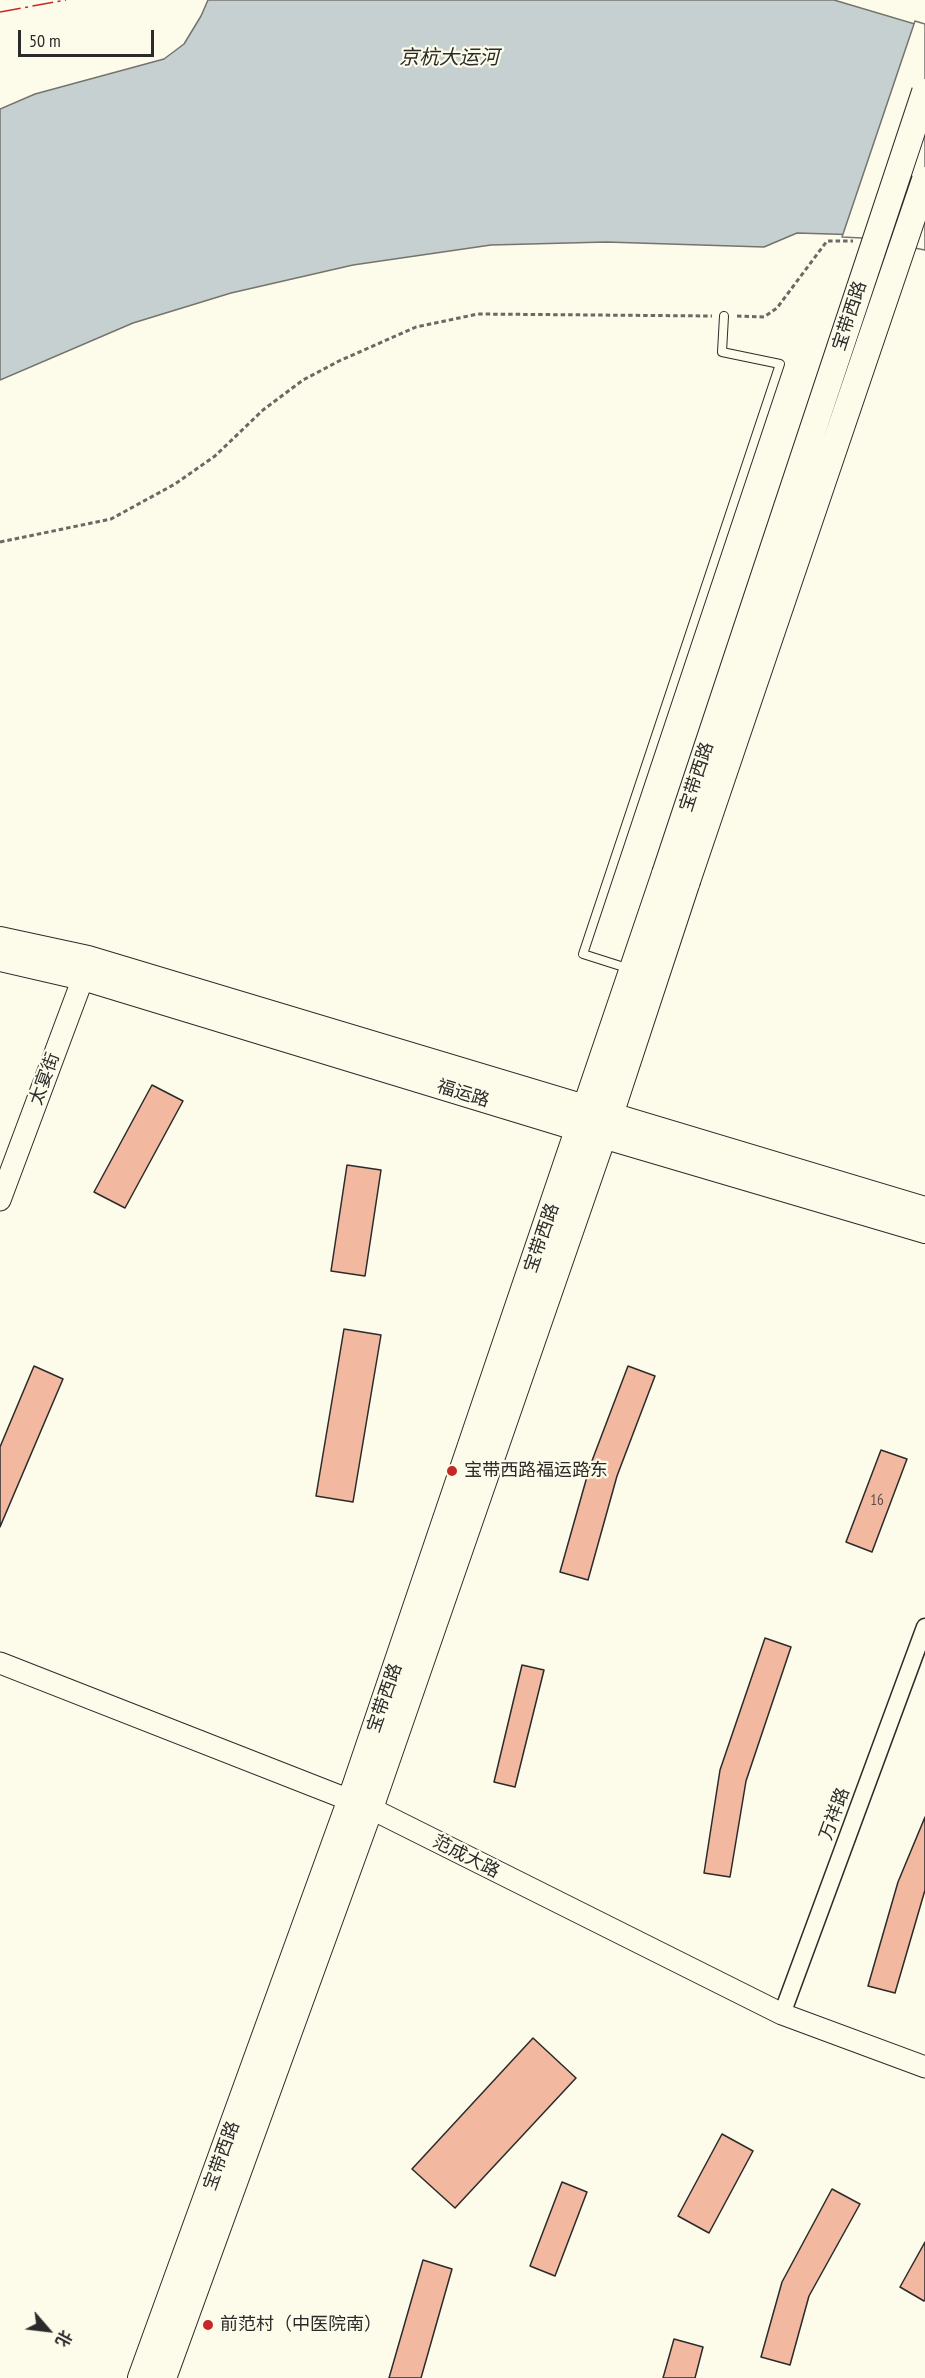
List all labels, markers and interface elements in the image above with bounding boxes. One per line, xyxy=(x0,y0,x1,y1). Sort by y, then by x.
scale bar xyxy=(21,18,158,56)
text: 50 m xyxy=(29,29,61,52)
water label: 京杭大运河 xyxy=(399,46,499,70)
street label: 宝带西路 xyxy=(829,278,871,354)
street label: 宝带西路 xyxy=(676,739,718,815)
street label: 太宴街 xyxy=(26,1050,64,1108)
street label: 福运路 xyxy=(434,1076,492,1112)
street label: 宝带西路 xyxy=(520,1200,564,1276)
place label: 宝带西路福运路东 xyxy=(464,1460,608,1482)
marker: 宝带西路福运路东 xyxy=(445,1464,459,1478)
house number: 16 xyxy=(870,1492,884,1510)
street label: 宝带西路 xyxy=(363,1660,407,1736)
street label: 万祥路 xyxy=(816,1785,854,1843)
street label: 范成大路 xyxy=(429,1831,503,1883)
street label: 宝带西路 xyxy=(200,2118,244,2194)
north arrow xyxy=(18,2300,78,2360)
place label: 前范村（中医院南） xyxy=(220,2314,382,2336)
marker: 前范村（中医院南） xyxy=(201,2318,215,2332)
text: 北 xyxy=(51,2327,76,2350)

